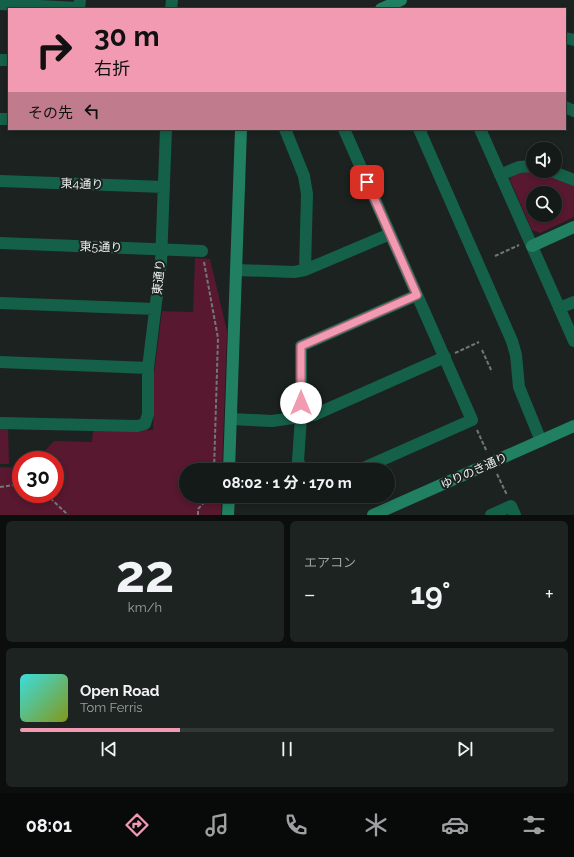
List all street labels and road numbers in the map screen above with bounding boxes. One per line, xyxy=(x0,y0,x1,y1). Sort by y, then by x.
street label: 東4通り xyxy=(60,176,104,192)
street label: 東5通り xyxy=(79,239,123,255)
street label: 東通り xyxy=(150,258,168,296)
street label: ゆりのき通り xyxy=(438,450,510,492)

